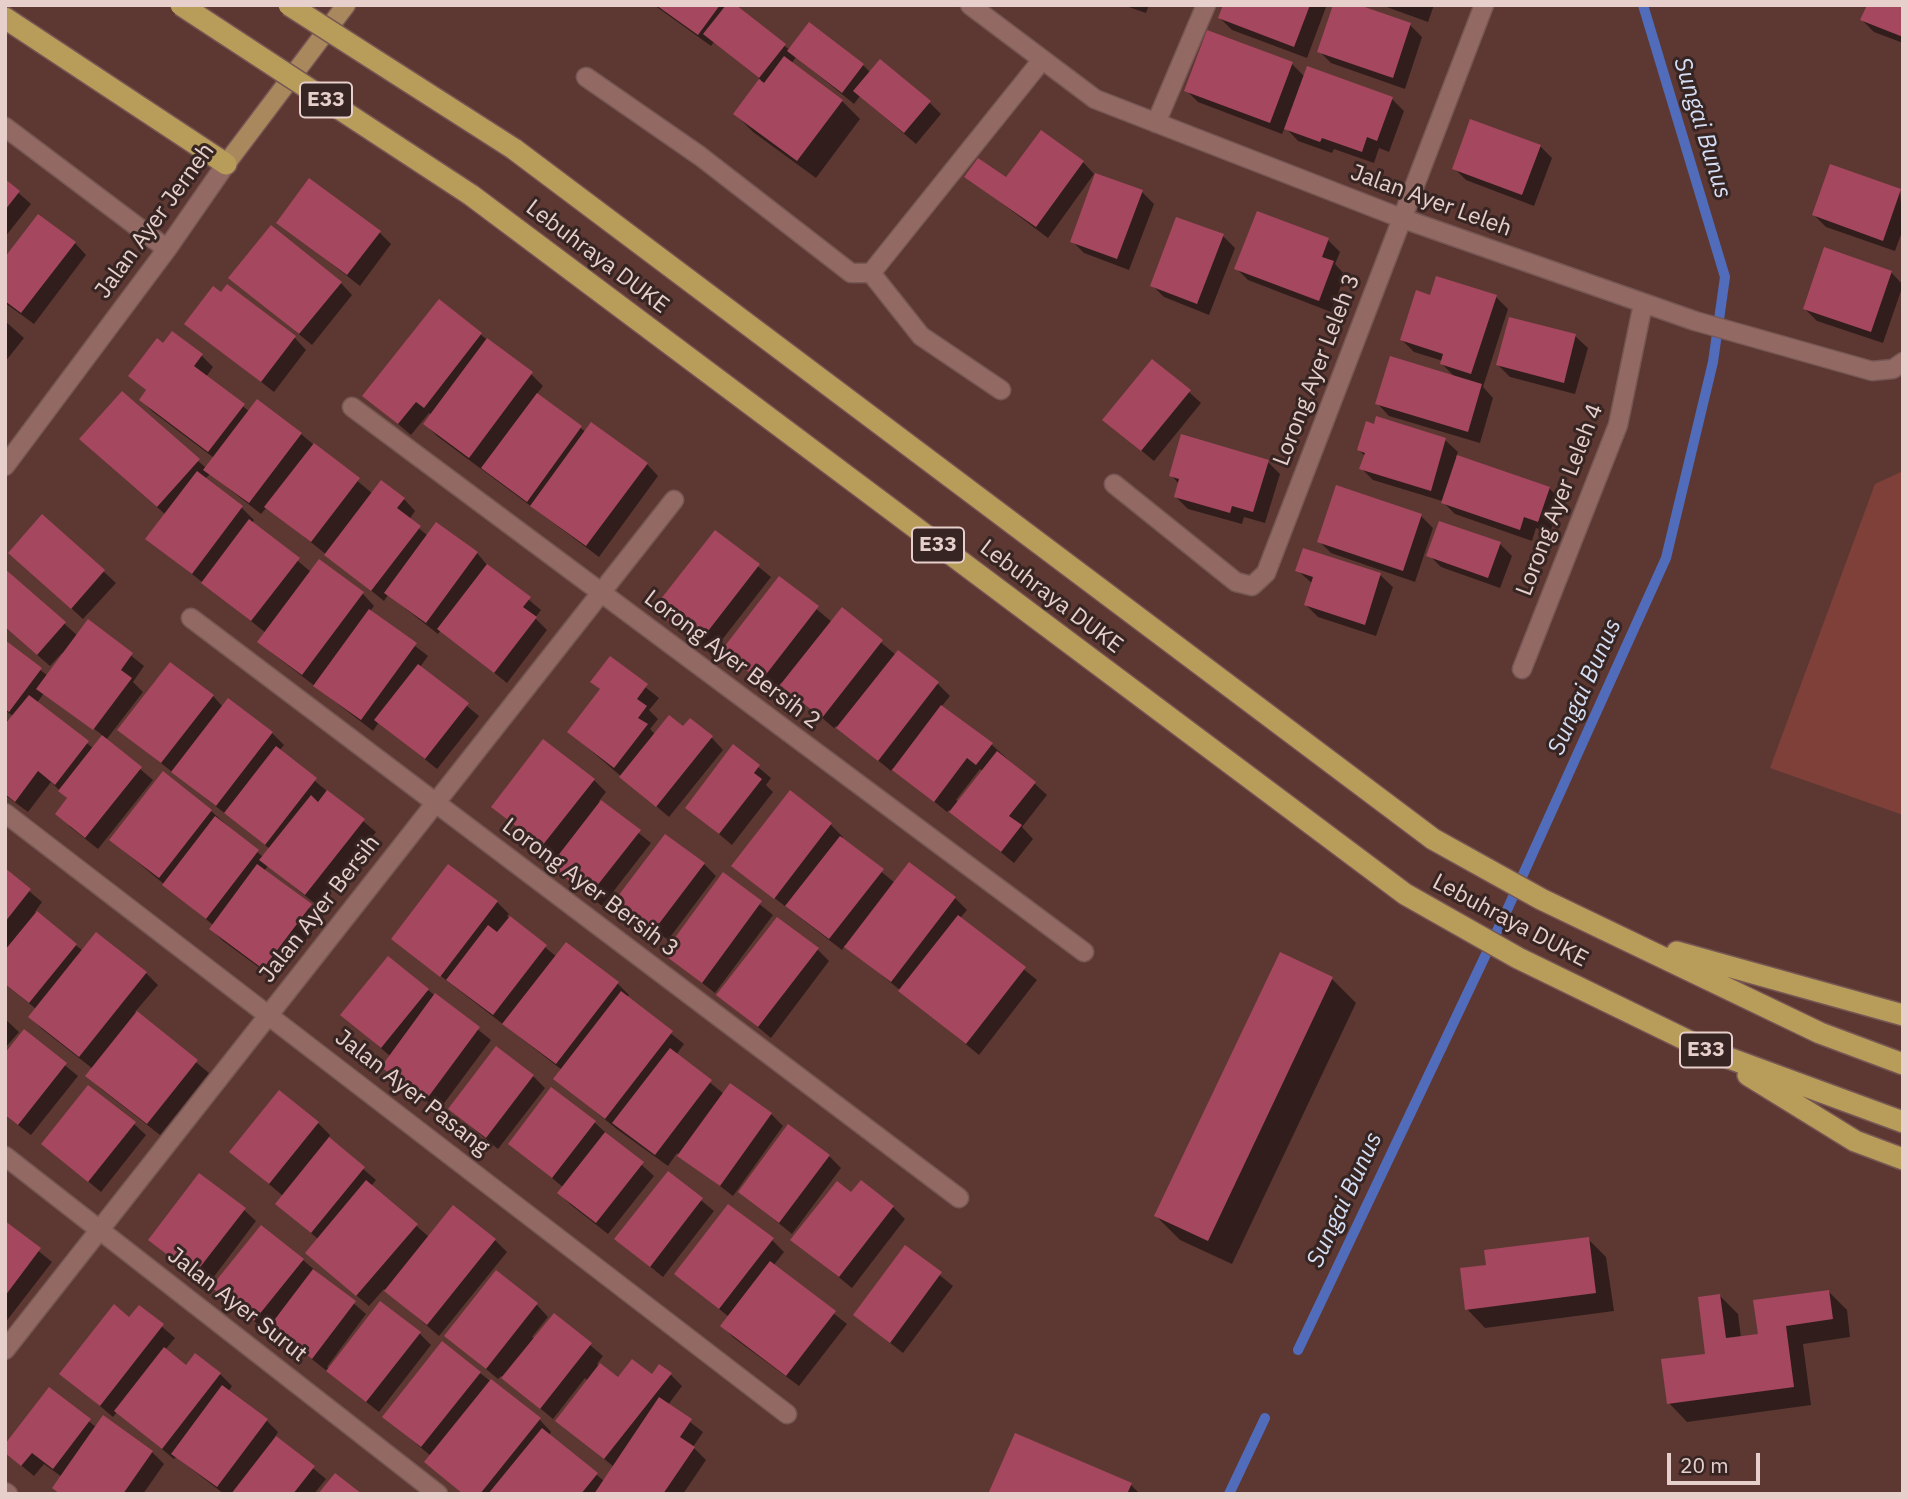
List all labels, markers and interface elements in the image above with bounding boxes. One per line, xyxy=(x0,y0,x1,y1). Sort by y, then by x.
water label: Sungai Bunus xyxy=(1667,54,1737,202)
road number: E33 xyxy=(300,82,352,118)
street label: Jalan Ayer Jerneh xyxy=(90,138,220,304)
street label: Jalan Ayer Leleh xyxy=(1347,159,1515,243)
street label: Lebuhraya DUKE xyxy=(520,194,674,320)
street label: Lorong Ayer Leleh 3 xyxy=(1268,270,1366,470)
street label: Lorong Ayer Leleh 4 xyxy=(1511,400,1609,600)
road number: E33 xyxy=(912,528,964,562)
street label: Lebuhraya DUKE xyxy=(974,534,1128,660)
street label: Lorong Ayer Bersih 2 xyxy=(638,585,826,735)
water label: Sungai Bunus xyxy=(1542,615,1628,759)
street label: Lorong Ayer Bersih 3 xyxy=(496,813,684,963)
street label: Jalan Ayer Bersih xyxy=(254,830,386,988)
street label: Lebuhraya DUKE xyxy=(1428,868,1592,974)
street label: Jalan Ayer Pasang xyxy=(329,1024,495,1162)
road number: E33 xyxy=(1680,1032,1732,1068)
water label: Sungai Bunus xyxy=(1301,1128,1389,1272)
street label: Jalan Ayer Surut xyxy=(162,1242,312,1368)
scale bar xyxy=(1670,1440,1763,1484)
text: 20 m xyxy=(1680,1451,1729,1479)

